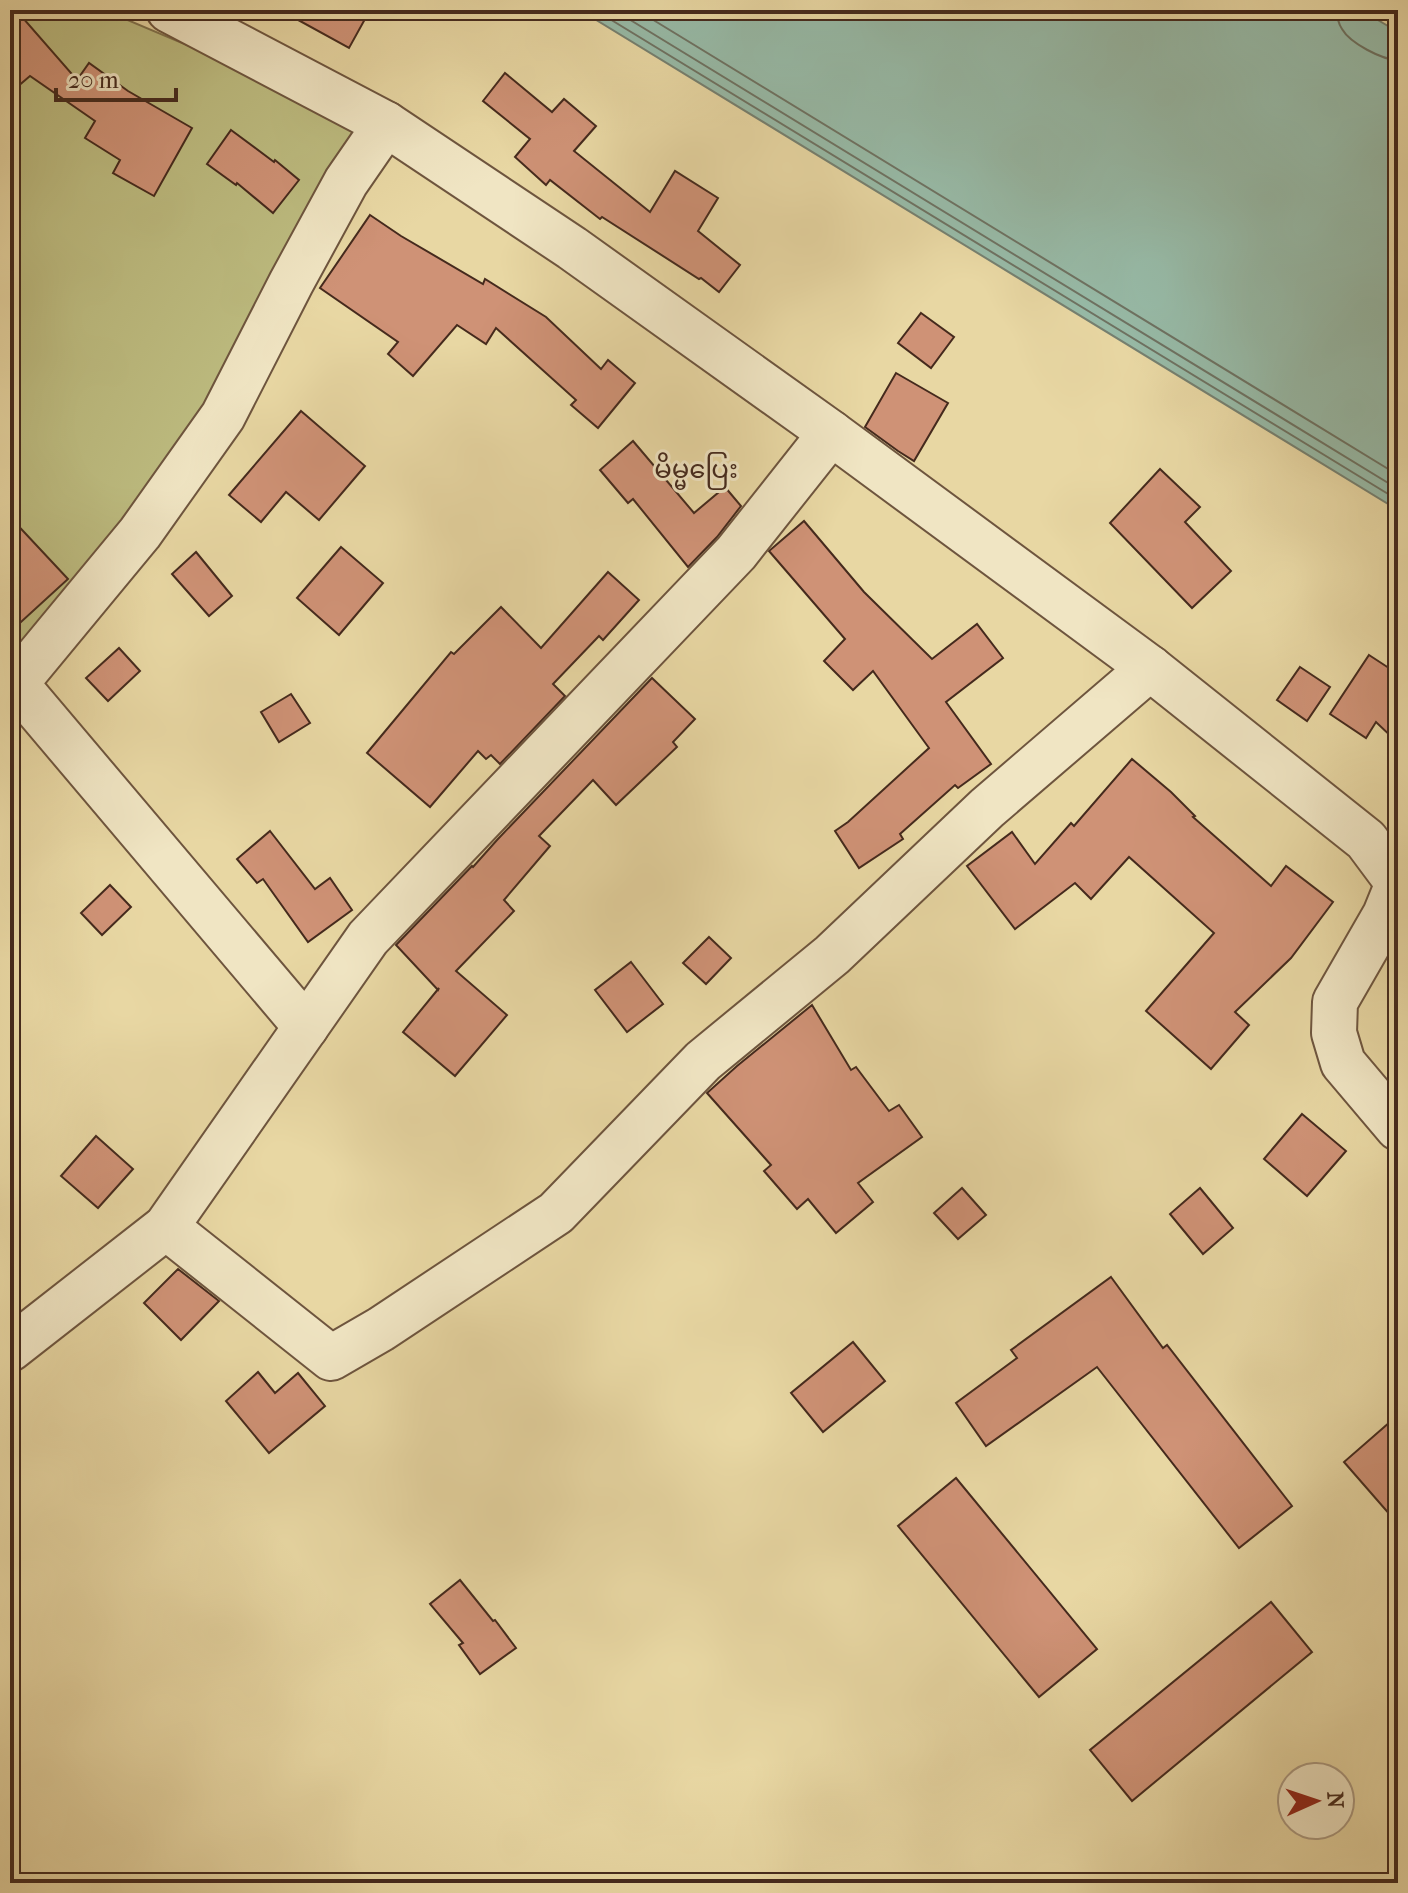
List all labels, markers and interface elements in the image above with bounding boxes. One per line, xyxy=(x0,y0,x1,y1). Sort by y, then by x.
scale bar xyxy=(56,52,176,102)
text: 20 m xyxy=(68,66,119,94)
district label: မိမ္မပြေး xyxy=(654,452,738,490)
north arrow xyxy=(1276,1761,1356,1841)
text: N xyxy=(1322,1791,1348,1809)

